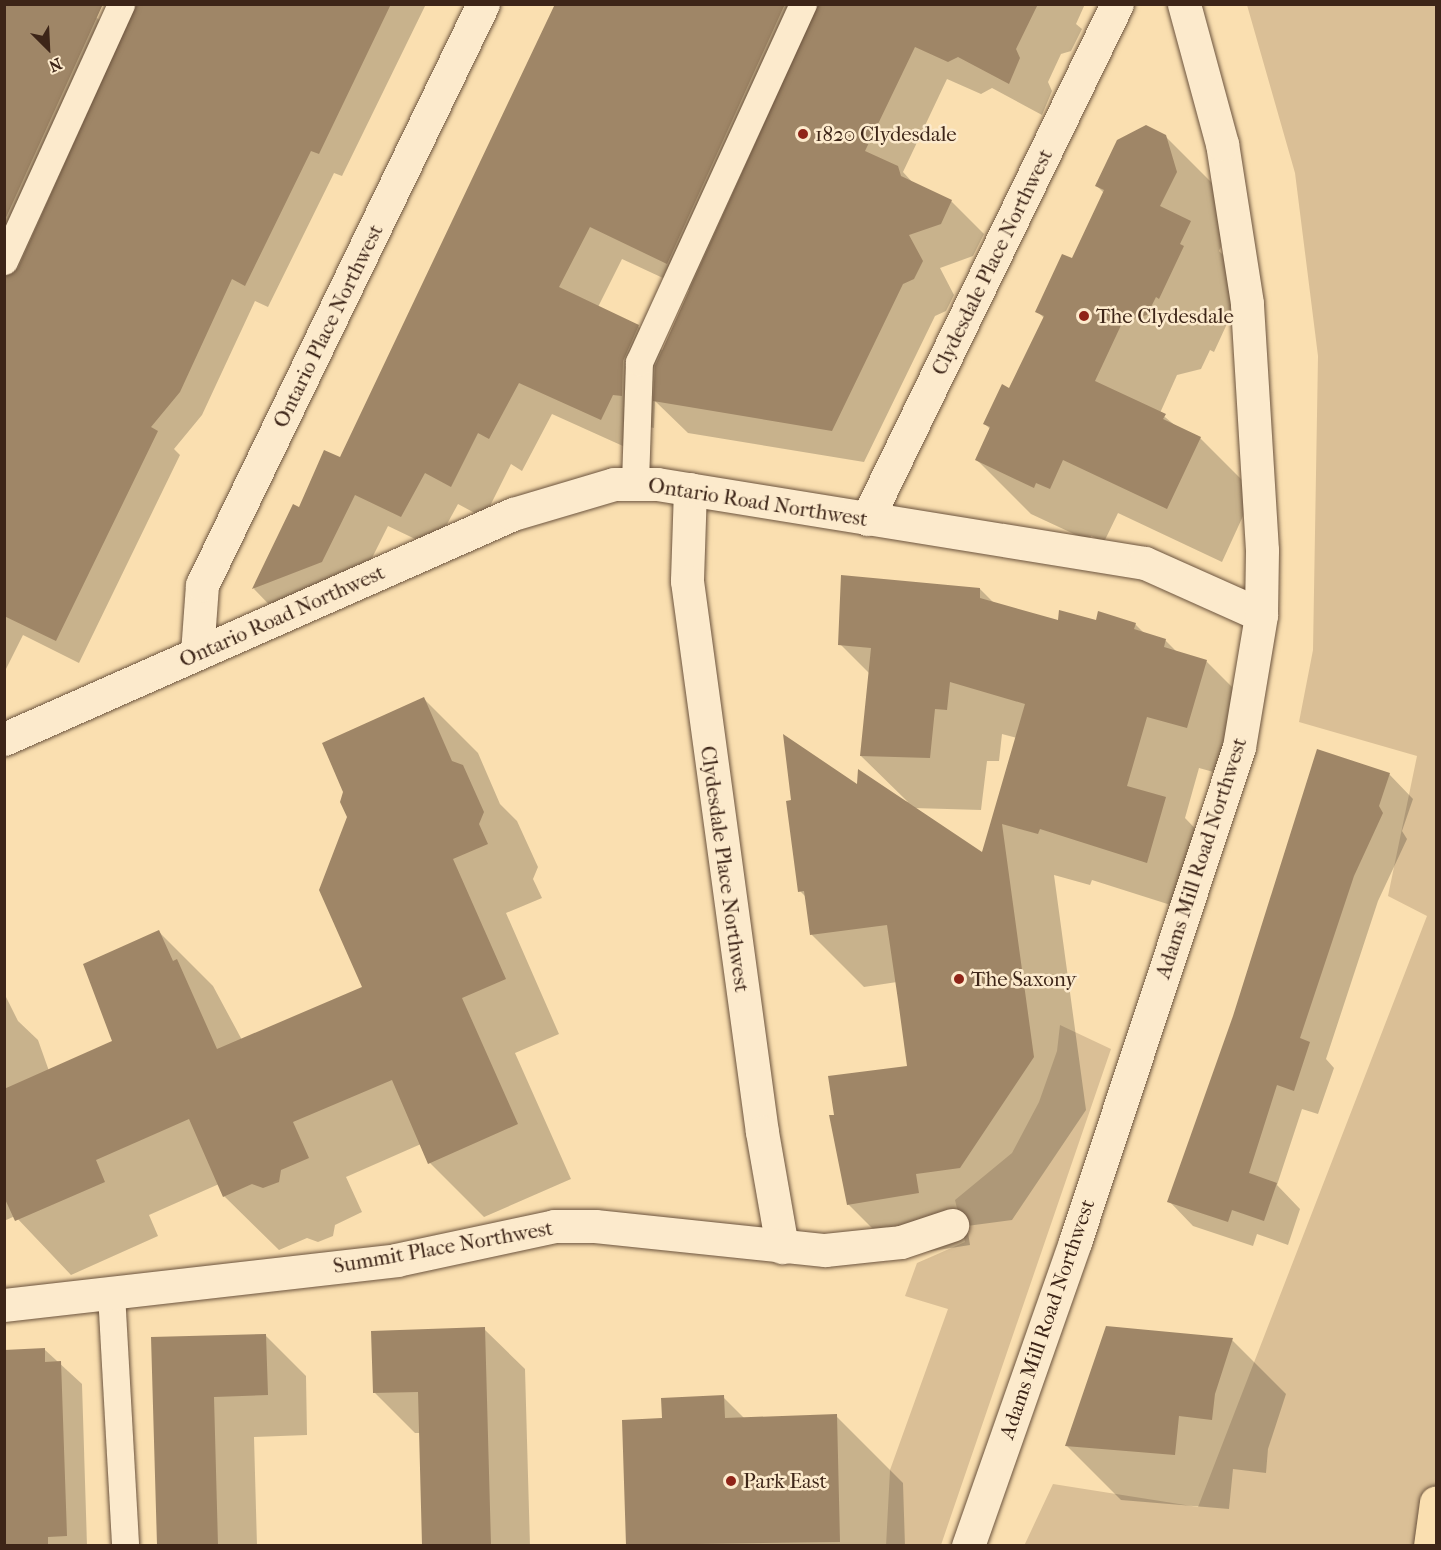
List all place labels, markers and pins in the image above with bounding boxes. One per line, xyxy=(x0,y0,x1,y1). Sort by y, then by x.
place label: 1820 Clydesdale xyxy=(815,121,957,147)
marker: 1820 Clydesdale xyxy=(796,127,810,141)
place label: The Clydesdale xyxy=(1096,303,1234,329)
marker: The Clydesdale xyxy=(1077,309,1091,323)
place label: The Saxony xyxy=(971,966,1076,992)
marker: The Saxony xyxy=(952,972,966,986)
place label: Park East xyxy=(743,1468,827,1494)
marker: Park East xyxy=(724,1474,738,1488)

